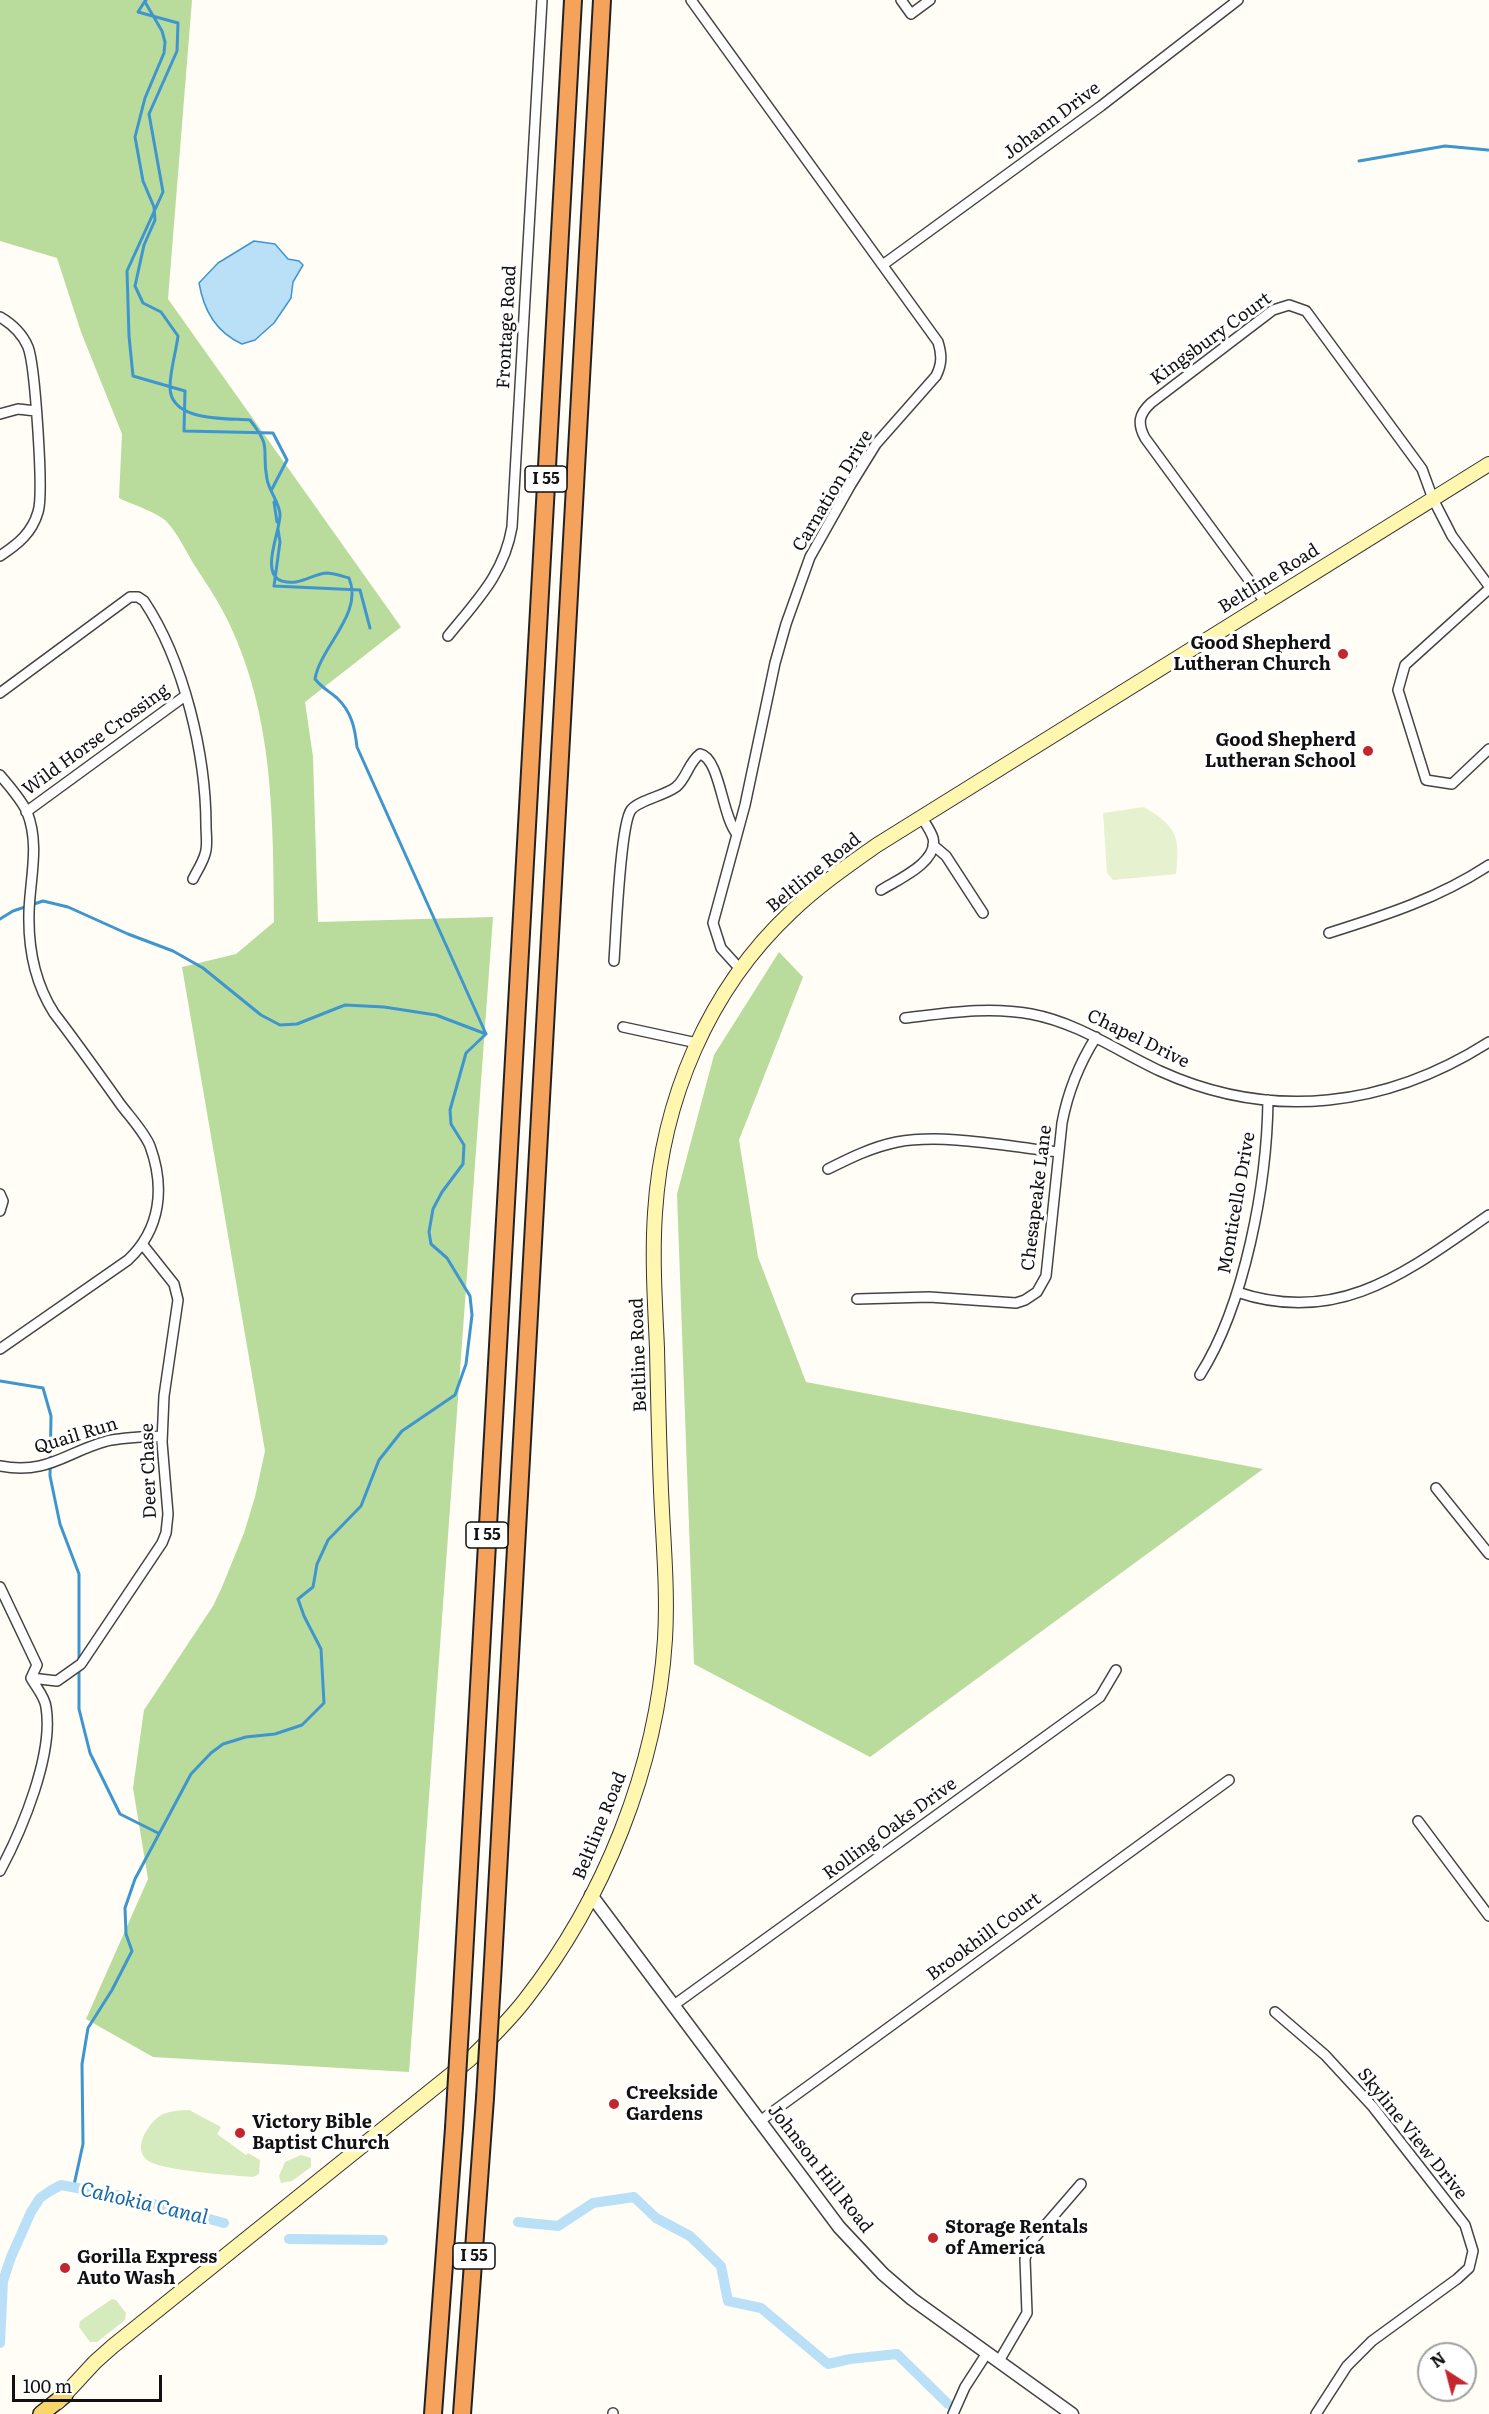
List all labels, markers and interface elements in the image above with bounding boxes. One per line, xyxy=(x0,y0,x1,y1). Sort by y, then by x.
street label: Johann Drive xyxy=(999,78,1105,164)
street label: Frontage Road xyxy=(493,265,521,389)
street label: Kingsbury Court xyxy=(1146,288,1276,390)
street label: Carnation Drive xyxy=(788,426,878,556)
road number: I 55 xyxy=(525,466,567,492)
street label: Beltline Road xyxy=(1215,539,1323,619)
place label: Good Shepherd Lutheran Church xyxy=(1173,633,1331,676)
marker: Good Shepherd Lutheran Church xyxy=(1336,647,1350,661)
street label: Wild Horse Crossing xyxy=(18,680,174,800)
place label: Good Shepherd Lutheran School xyxy=(1205,730,1356,772)
marker: Good Shepherd Lutheran School xyxy=(1361,744,1375,758)
street label: Beltline Road xyxy=(763,829,865,917)
street label: Chapel Drive xyxy=(1083,1005,1193,1073)
street label: Chesapeake Lane xyxy=(1017,1124,1057,1272)
street label: Monticello Drive xyxy=(1214,1130,1260,1276)
street label: Beltline Road xyxy=(626,1297,652,1413)
street label: Quail Run xyxy=(32,1413,120,1459)
street label: Deer Chase xyxy=(137,1423,161,1519)
road number: I 55 xyxy=(466,1522,508,1548)
street label: Beltline Road xyxy=(569,1769,631,1883)
street label: Rolling Oaks Drive xyxy=(819,1773,961,1885)
street label: Brookhill Court xyxy=(923,1888,1045,1986)
street label: Skyline View Drive xyxy=(1352,2064,1472,2204)
place label: Creekside Gardens xyxy=(626,2083,718,2126)
marker: Creekside Gardens xyxy=(607,2097,621,2111)
street label: Johnson Hill Road xyxy=(763,2100,877,2238)
place label: Victory Bible Baptist Church xyxy=(252,2112,390,2154)
marker: Victory Bible Baptist Church xyxy=(233,2126,247,2140)
water label: Cahokia Canal xyxy=(78,2178,210,2230)
place label: Storage Rentals of America xyxy=(945,2217,1088,2260)
marker: Storage Rentals of America xyxy=(926,2231,940,2245)
road number: I 55 xyxy=(453,2243,495,2269)
place label: Gorilla Express Auto Wash xyxy=(77,2247,217,2290)
marker: Gorilla Express Auto Wash xyxy=(58,2261,72,2275)
north arrow xyxy=(1417,2342,1477,2402)
text: N xyxy=(1425,2345,1450,2373)
scale bar xyxy=(15,2363,165,2401)
text: 100 m xyxy=(23,2372,72,2399)

